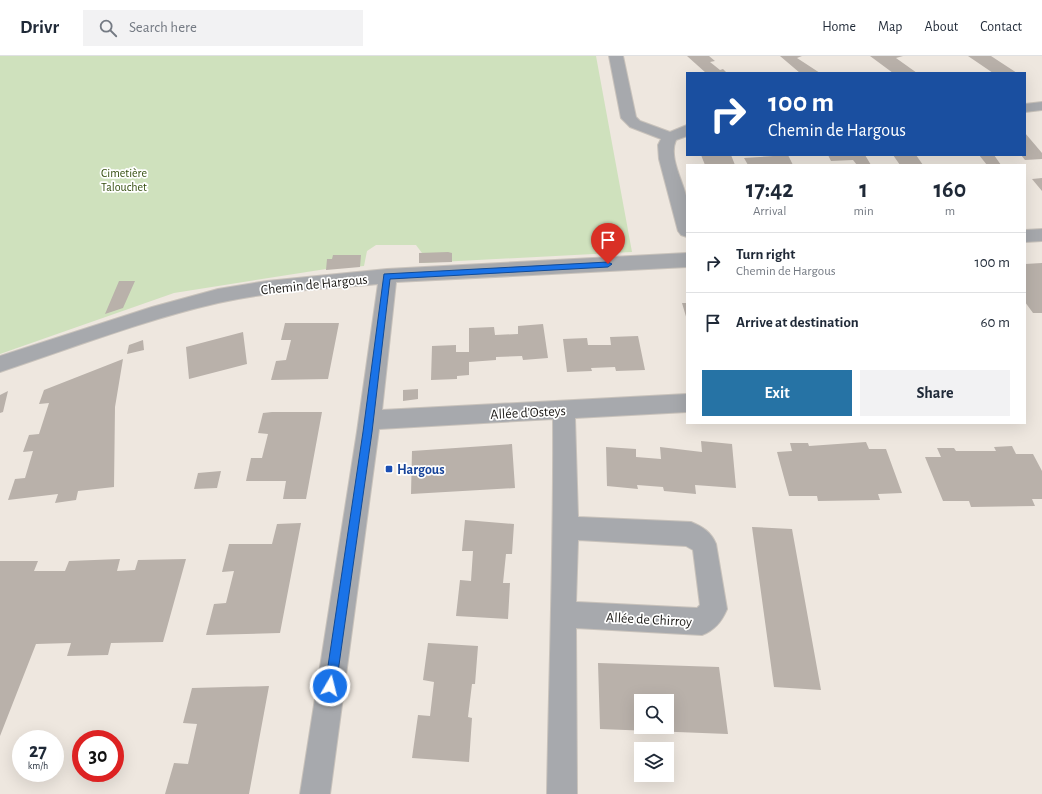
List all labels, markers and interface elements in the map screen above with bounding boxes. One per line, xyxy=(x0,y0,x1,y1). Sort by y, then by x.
search box xyxy=(83,10,363,46)
icon: search xyxy=(97,17,119,39)
text: Drivr xyxy=(20,18,59,37)
text: Search here xyxy=(129,20,197,35)
text: Home xyxy=(822,20,856,34)
text: Map xyxy=(878,20,902,34)
text: About xyxy=(924,20,958,34)
text: Contact xyxy=(980,20,1022,34)
icon: right xyxy=(702,88,754,140)
text: 100 m xyxy=(768,89,834,117)
text: Chemin de Hargous xyxy=(768,122,906,140)
park label: Cimetière Talouchet xyxy=(101,167,147,193)
text: 17:42 xyxy=(746,178,794,202)
text: 1 xyxy=(859,178,868,202)
text: 160 xyxy=(933,178,966,202)
text: Arrival xyxy=(753,205,786,218)
text: min xyxy=(853,205,874,218)
text: m xyxy=(945,205,955,218)
pin xyxy=(591,223,625,264)
icon: arrive xyxy=(597,229,619,251)
text: Turn right xyxy=(736,247,795,262)
icon: right xyxy=(702,252,724,274)
text: 100 m xyxy=(975,255,1010,270)
text: Chemin de Hargous xyxy=(736,265,836,278)
street label: Chemin de Hargous xyxy=(260,272,368,298)
icon: arrive xyxy=(702,312,724,334)
text: Arrive at destination xyxy=(736,315,859,330)
text: 60 m xyxy=(981,315,1010,330)
button: Exit xyxy=(702,370,852,416)
button: Share xyxy=(860,370,1010,416)
street label: Allée d'Osteys xyxy=(490,404,566,422)
place label: Hargous xyxy=(397,463,445,477)
marker: Hargous xyxy=(384,464,394,474)
street label: Allée de Chirroy xyxy=(606,611,692,629)
position arrow xyxy=(309,665,351,707)
map controls xyxy=(634,694,674,782)
button: search xyxy=(634,694,674,734)
speed limit sign: 30 xyxy=(72,730,124,782)
text: 27 xyxy=(29,741,47,761)
button: layers xyxy=(634,742,674,782)
text: km/h xyxy=(28,761,48,771)

